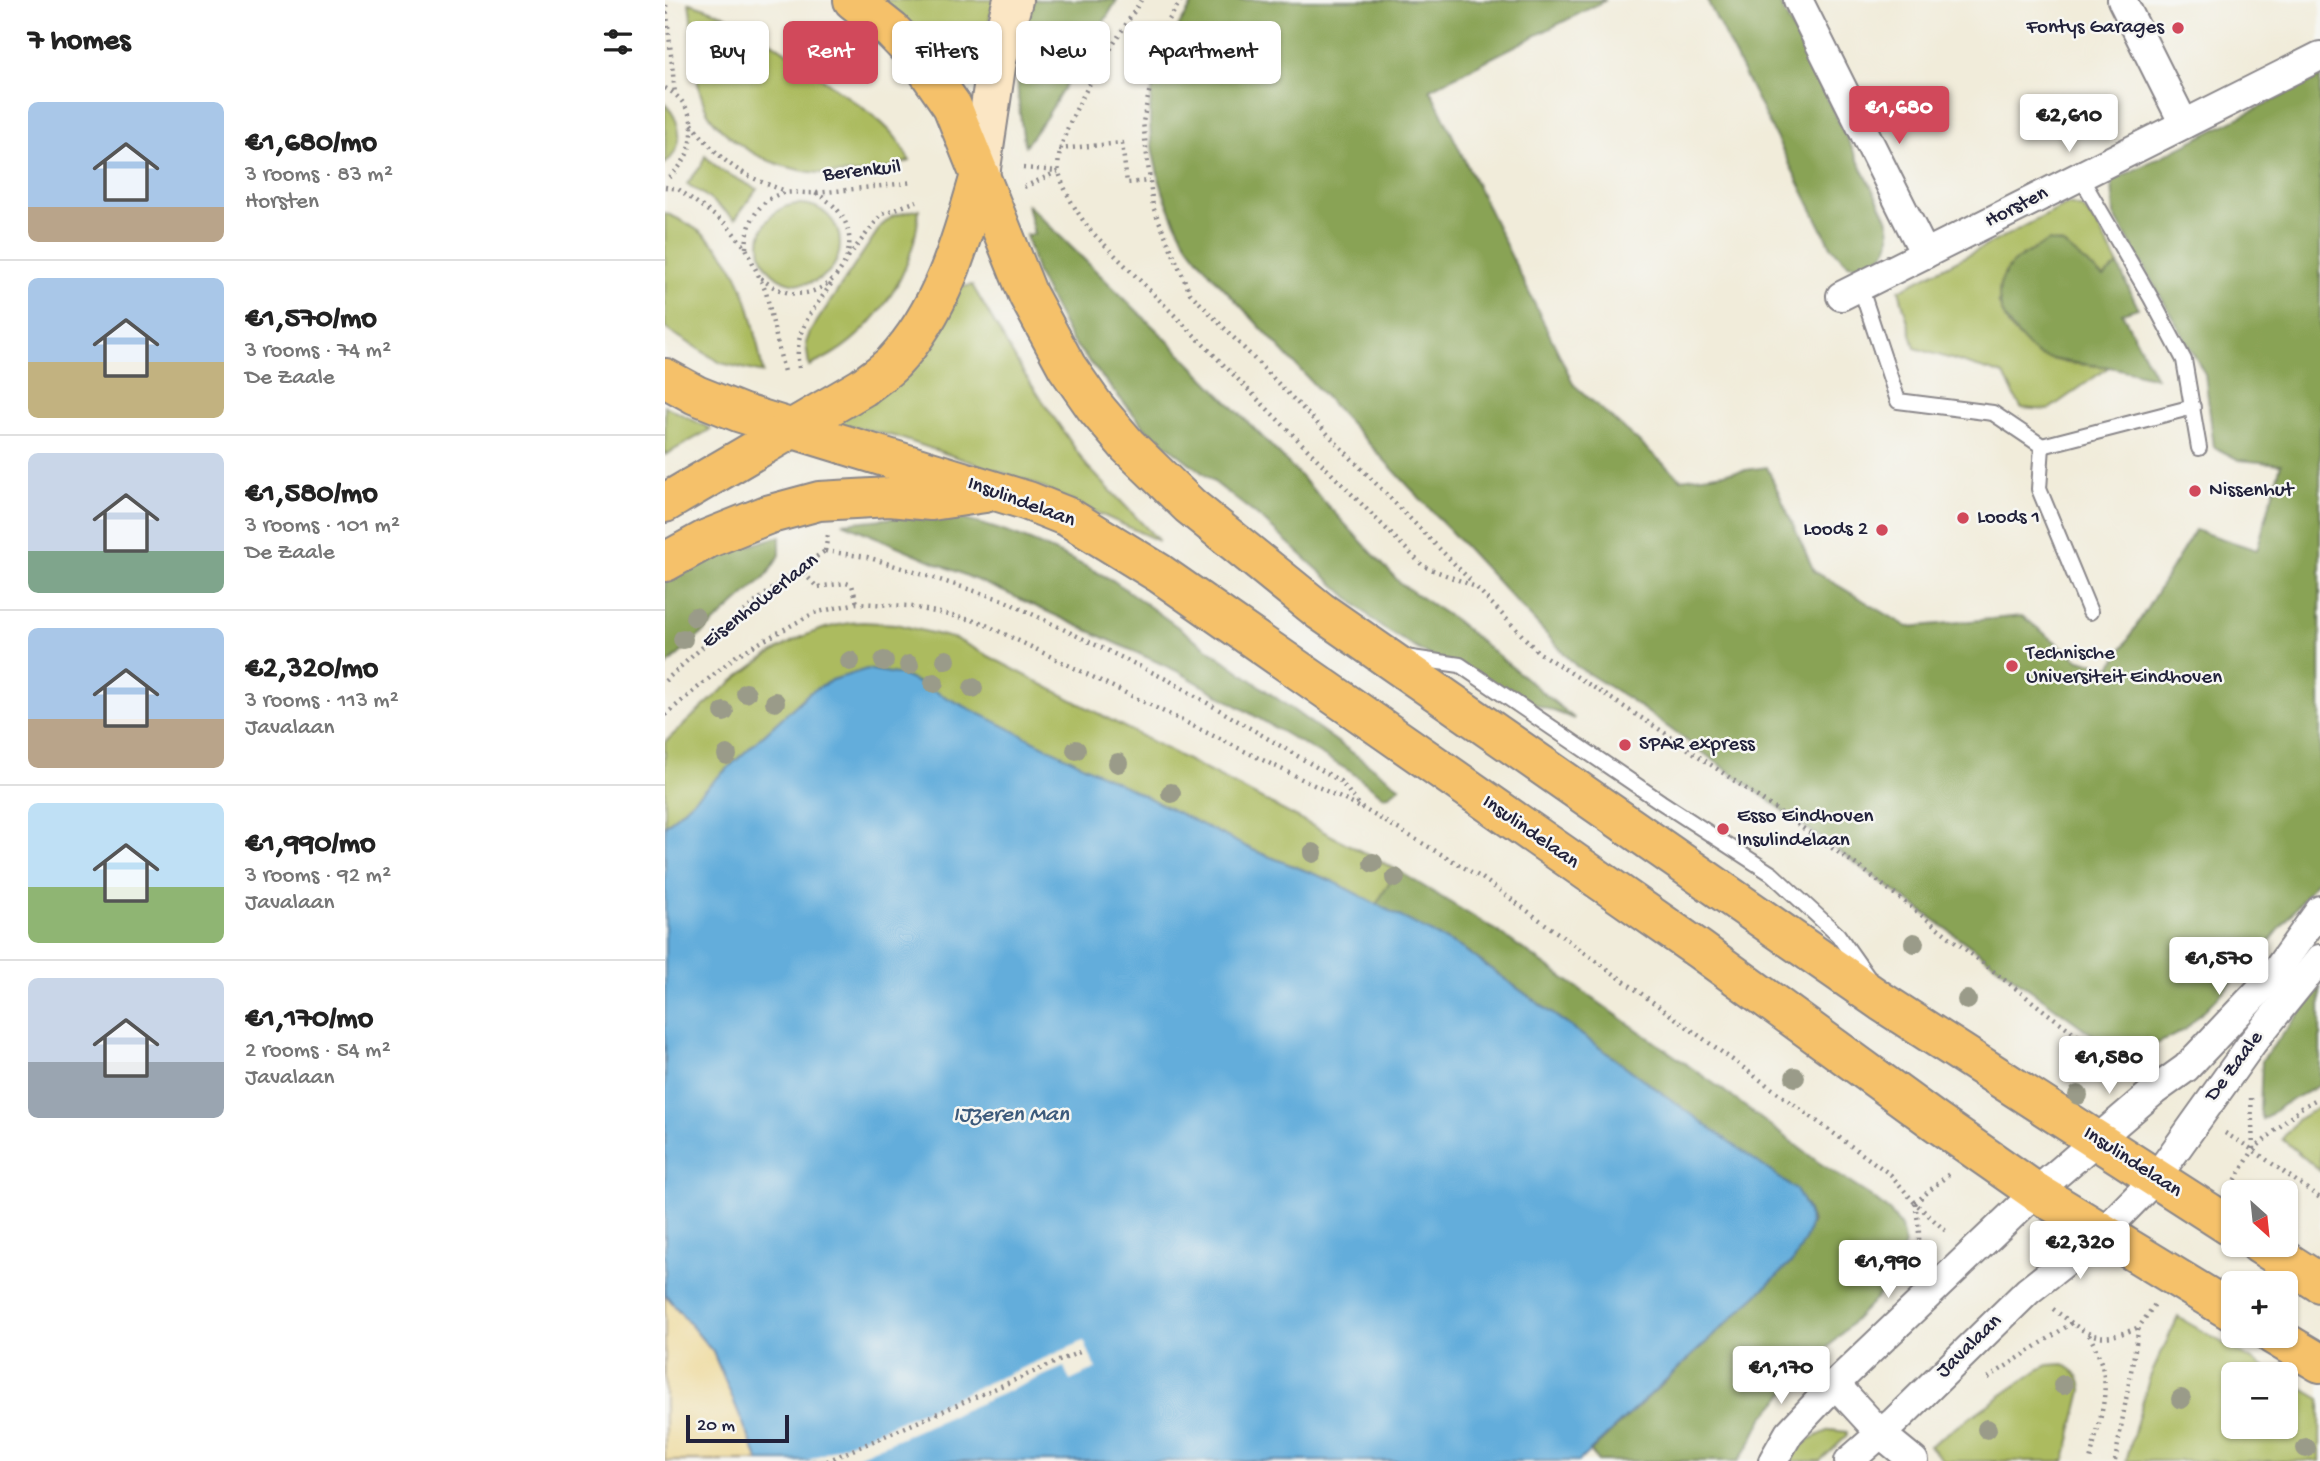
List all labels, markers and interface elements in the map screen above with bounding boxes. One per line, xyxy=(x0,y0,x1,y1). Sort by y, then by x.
place label: Fontys Garages xyxy=(2025,16,2165,41)
marker: Fontys Garages xyxy=(2170,20,2186,36)
chip: Buy xyxy=(686,21,769,84)
chip: Rent xyxy=(783,21,878,84)
chip: Filters xyxy=(892,21,1002,84)
chip: New xyxy=(1016,21,1110,84)
chip: Apartment xyxy=(1124,21,1281,84)
icon: filters xyxy=(599,23,637,61)
text: 7 homes xyxy=(28,25,130,60)
pin: €1,680 xyxy=(1842,86,1956,146)
pin: €2,610 xyxy=(2012,94,2126,154)
text: €1,680 xyxy=(1865,95,1933,122)
text: €2,610 xyxy=(2036,103,2102,130)
text: €1,680/mo xyxy=(245,127,377,162)
icon: home xyxy=(84,130,168,214)
street label: Berenkuil xyxy=(821,155,902,189)
text: 3 rooms · 83 m² xyxy=(245,162,393,189)
street label: Horsten xyxy=(1981,182,2053,234)
text: Horsten xyxy=(245,189,319,216)
text: €1,570/mo xyxy=(245,303,377,338)
icon: home xyxy=(84,306,168,390)
text: 3 rooms · 74 m² xyxy=(245,338,391,365)
text: De Zaale xyxy=(245,365,335,392)
street label: Insulindelaan xyxy=(964,472,1078,534)
text: €1,580/mo xyxy=(245,478,378,513)
place label: Nissenhut xyxy=(2209,479,2296,504)
icon: home xyxy=(84,481,168,565)
marker: Nissenhut xyxy=(2187,483,2203,499)
place label: Loods 1 xyxy=(1977,506,2040,531)
marker: Loods 1 xyxy=(1955,510,1971,526)
text: 3 rooms · 101 m² xyxy=(245,513,400,540)
place label: Loods 2 xyxy=(1803,518,1868,543)
marker: Loods 2 xyxy=(1874,522,1890,538)
text: De Zaale xyxy=(245,540,335,567)
street label: Eisenhowerlaan xyxy=(698,549,824,655)
place label: Technische Universiteit Eindhoven xyxy=(2025,642,2222,691)
text: €2,320/mo xyxy=(245,653,378,688)
icon: home xyxy=(84,656,168,740)
marker: Technische Universiteit Eindhoven xyxy=(2004,658,2020,674)
text: 3 rooms · 113 m² xyxy=(245,688,399,715)
text: Javalaan xyxy=(245,715,334,742)
place label: SPAR express xyxy=(1639,733,1756,758)
marker: SPAR express xyxy=(1617,737,1633,753)
street label: Insulindelaan xyxy=(1477,790,1583,876)
place label: Esso Eindhoven Insulindelaan xyxy=(1737,805,1874,854)
marker: Esso Eindhoven Insulindelaan xyxy=(1715,821,1731,837)
text: €1,990/mo xyxy=(245,828,376,863)
icon: home xyxy=(84,831,168,915)
text: 3 rooms · 92 m² xyxy=(245,863,391,890)
text: Javalaan xyxy=(245,890,334,917)
pin: €1,570 xyxy=(2162,937,2276,997)
text: €1,570 xyxy=(2185,946,2253,973)
text: €1,170/mo xyxy=(245,1003,373,1038)
icon: home xyxy=(84,1006,168,1090)
street label: De Zaale xyxy=(2199,1026,2270,1109)
pin: €1,580 xyxy=(2052,1036,2166,1096)
text: 2 rooms · 54 m² xyxy=(245,1038,391,1065)
text: €1,580 xyxy=(2075,1045,2143,1072)
text: Javalaan xyxy=(245,1065,334,1092)
water label: IJzeren Man xyxy=(953,1102,1070,1129)
street label: Insulindelaan xyxy=(2078,1122,2186,1204)
north arrow xyxy=(2221,1180,2298,1256)
map controls xyxy=(2221,1180,2298,1439)
pin: €2,320 xyxy=(2023,1222,2137,1281)
text: €2,320 xyxy=(2046,1230,2114,1257)
pin: €1,990 xyxy=(1831,1240,1945,1300)
text: €1,990 xyxy=(1855,1249,1921,1276)
button: + xyxy=(2221,1271,2298,1348)
street label: Javalaan xyxy=(1932,1310,2008,1384)
pin: €1,170 xyxy=(1724,1346,1838,1406)
text: €1,170 xyxy=(1749,1355,1813,1382)
button: − xyxy=(2221,1362,2298,1439)
scale bar xyxy=(686,1412,789,1444)
text: 20 m xyxy=(697,1415,735,1438)

